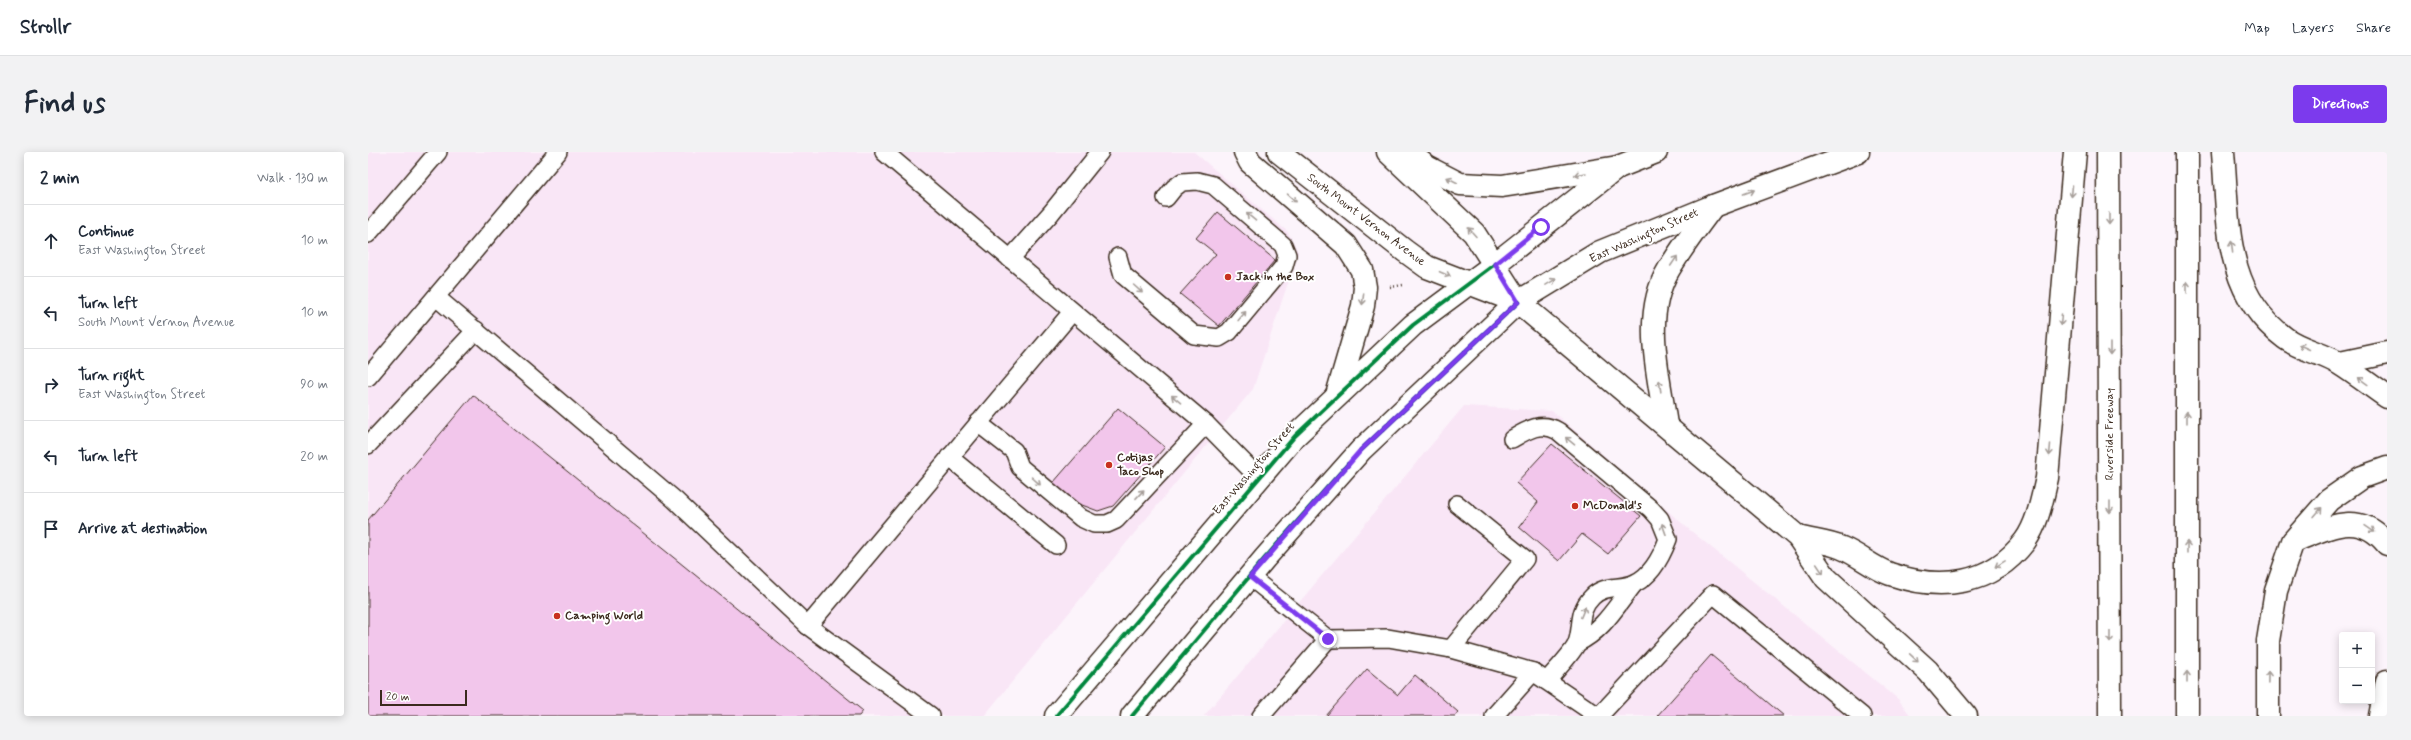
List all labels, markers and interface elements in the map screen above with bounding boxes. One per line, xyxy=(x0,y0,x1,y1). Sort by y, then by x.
text: Strollr xyxy=(20,15,71,40)
text: Map xyxy=(2244,19,2270,37)
text: Layers xyxy=(2292,19,2334,37)
text: Share xyxy=(2356,19,2391,37)
button: Directions xyxy=(2293,85,2387,123)
text: Find us xyxy=(24,86,105,123)
text: 2 min xyxy=(40,167,80,189)
text: Walk · 130 m xyxy=(257,170,328,187)
street label: South Mount Vernon Avenue xyxy=(1303,170,1429,270)
one-way arrow xyxy=(1573,170,1586,178)
one-way arrow xyxy=(1446,175,1458,183)
one-way arrow xyxy=(2068,184,2076,197)
one-way arrow xyxy=(1743,188,1755,196)
one-way arrow xyxy=(1287,194,1298,203)
street label: East Washington Street xyxy=(1587,205,1702,268)
one-way arrow xyxy=(1245,212,1256,221)
one-way arrow xyxy=(2105,212,2113,225)
route start xyxy=(1532,218,1550,236)
text: Continue xyxy=(78,222,134,242)
one-way arrow xyxy=(1467,227,1477,237)
icon: ahead xyxy=(40,230,62,252)
text: 10 m xyxy=(301,232,328,249)
one-way arrow xyxy=(2228,241,2235,254)
text: East Washington Street xyxy=(78,242,205,259)
one-way arrow xyxy=(1670,256,1678,267)
place label: Jack in the Box xyxy=(1236,269,1314,285)
one-way arrow xyxy=(1439,271,1451,278)
marker: Jack in the Box xyxy=(1223,272,1233,282)
one-way arrow xyxy=(1545,278,1557,286)
one-way arrow xyxy=(2183,281,2191,294)
one-way arrow xyxy=(1133,284,1143,294)
one-way arrow xyxy=(1360,292,1367,305)
text: Turn left xyxy=(78,294,138,314)
icon: left xyxy=(40,302,62,324)
text: 10 m xyxy=(301,304,328,321)
one-way arrow xyxy=(1237,311,1246,321)
one-way arrow xyxy=(2057,313,2065,326)
text: South Mount Vernon Avenue xyxy=(78,314,235,331)
one-way arrow xyxy=(2106,342,2113,355)
one-way arrow xyxy=(2298,343,2310,350)
text: Turn right xyxy=(78,366,145,386)
icon: right xyxy=(40,374,62,396)
text: 90 m xyxy=(300,376,328,393)
one-way arrow xyxy=(2358,377,2369,385)
one-way arrow xyxy=(1656,380,1664,393)
text: East Washington Street xyxy=(78,386,205,403)
street label: Riverside Freeway xyxy=(2102,388,2118,480)
one-way arrow xyxy=(1171,395,1181,404)
one-way arrow xyxy=(2183,411,2191,424)
street label: East Washington Street xyxy=(1209,419,1300,519)
one-way arrow xyxy=(1565,437,1576,446)
one-way arrow xyxy=(2046,443,2053,456)
icon: left xyxy=(40,446,62,468)
text: Turn left xyxy=(78,447,138,467)
text: 20 m xyxy=(300,448,328,465)
place label: Cotijas Taco Shop xyxy=(1117,450,1164,480)
marker: Cotijas Taco Shop xyxy=(1104,460,1114,470)
one-way arrow xyxy=(1031,477,1041,486)
one-way arrow xyxy=(1135,490,1144,500)
place label: McDonald's xyxy=(1583,498,1643,514)
one-way arrow xyxy=(2106,500,2114,513)
marker: McDonald's xyxy=(1570,501,1580,511)
one-way arrow xyxy=(2314,506,2323,517)
icon: arrive xyxy=(40,518,62,540)
text: Arrive at destination xyxy=(78,519,207,539)
one-way arrow xyxy=(1660,524,1668,536)
one-way arrow xyxy=(2364,525,2375,533)
one-way arrow xyxy=(2183,541,2191,554)
one-way arrow xyxy=(1994,561,2006,569)
one-way arrow xyxy=(1816,564,1824,575)
one-way arrow xyxy=(1580,606,1588,618)
place label: Camping World xyxy=(565,608,643,625)
marker: Camping World xyxy=(552,611,562,621)
route end xyxy=(1319,630,1337,648)
one-way arrow xyxy=(2106,630,2114,643)
map controls xyxy=(2339,632,2375,704)
button: + xyxy=(2339,632,2375,668)
one-way arrow xyxy=(1909,653,1919,662)
button: − xyxy=(2339,668,2375,704)
one-way arrow xyxy=(2183,671,2191,684)
one-way arrow xyxy=(2264,671,2272,684)
scale bar xyxy=(380,688,467,707)
text: 20 m xyxy=(386,690,409,704)

